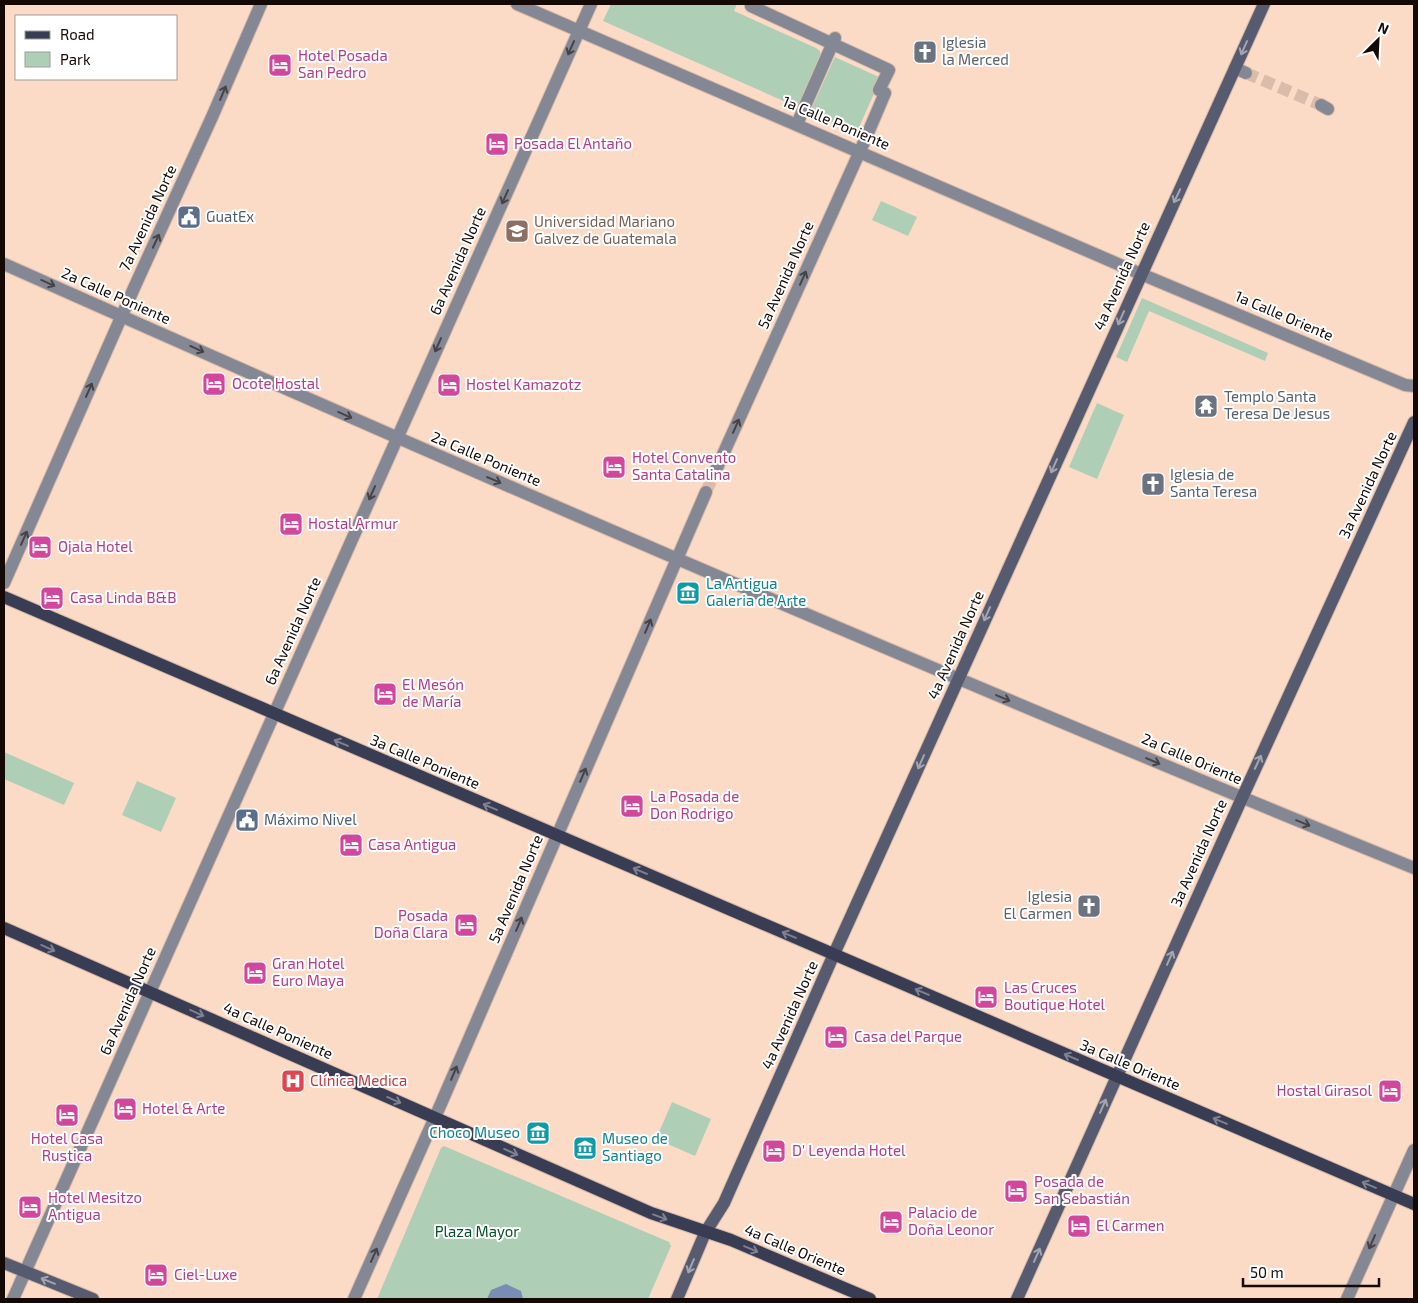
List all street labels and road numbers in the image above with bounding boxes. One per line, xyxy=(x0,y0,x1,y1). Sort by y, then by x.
street label: 1a Calle Poniente xyxy=(780,91,893,153)
street label: 7a Avenida Norte xyxy=(115,162,180,274)
street label: 6a Avenida Norte xyxy=(425,204,489,317)
street label: 5a Avenida Norte xyxy=(753,218,817,331)
street label: 4a Avenida Norte xyxy=(1089,219,1153,333)
street label: 2a Calle Poniente xyxy=(59,263,174,327)
street label: 1a Calle Oriente xyxy=(1233,286,1336,344)
street label: 2a Calle Poniente xyxy=(429,427,544,489)
street label: 3a Avenida Norte xyxy=(1334,428,1400,541)
street label: 6a Avenida Norte xyxy=(260,574,324,687)
street label: 4a Avenida Norte xyxy=(923,588,987,702)
street label: 2a Calle Oriente xyxy=(1139,729,1245,787)
street label: 3a Calle Poniente xyxy=(368,730,483,792)
street label: 3a Avenida Norte xyxy=(1166,796,1230,909)
street label: 5a Avenida Norte xyxy=(484,832,546,945)
street label: 6a Avenida Norte xyxy=(95,944,159,1057)
street label: 4a Avenida Norte xyxy=(757,958,821,1072)
street label: 4a Calle Poniente xyxy=(221,998,336,1062)
street label: 3a Calle Oriente xyxy=(1077,1035,1183,1093)
street label: 4a Calle Oriente xyxy=(742,1220,849,1279)

